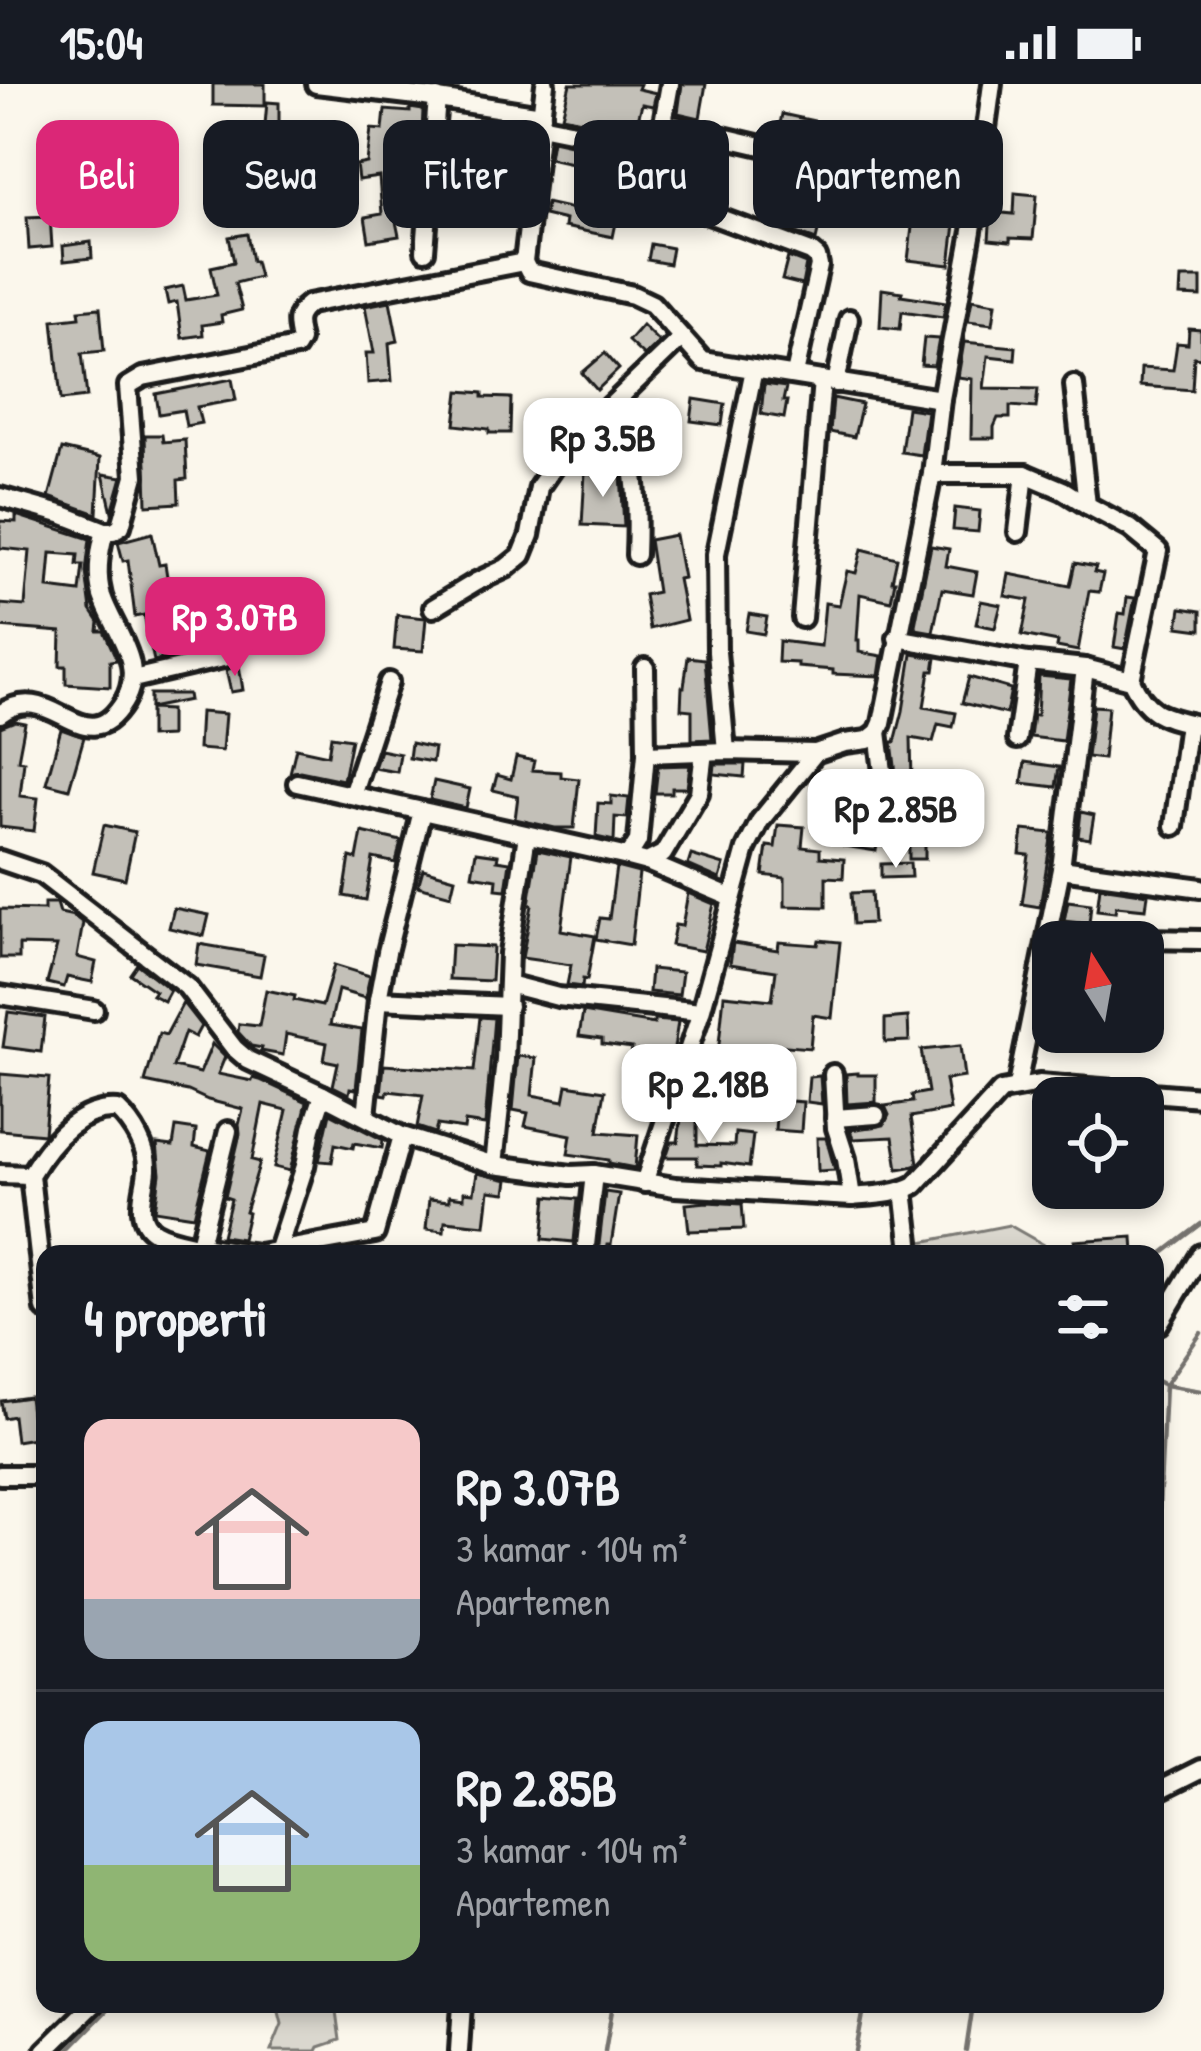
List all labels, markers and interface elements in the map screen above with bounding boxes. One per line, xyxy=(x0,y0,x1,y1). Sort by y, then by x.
text: 15:04 xyxy=(60,12,143,73)
chip: Beli xyxy=(36,120,179,228)
chip: Sewa xyxy=(203,120,359,228)
chip: Filter xyxy=(383,120,550,228)
chip: Baru xyxy=(574,120,729,228)
chip: Apartemen xyxy=(753,120,1003,228)
pin: Rp 3.5B xyxy=(492,398,714,500)
text: Rp 3.5B xyxy=(550,410,656,463)
pin: Rp 3.07B xyxy=(111,577,359,679)
text: Rp 3.07B xyxy=(172,589,298,642)
pin: Rp 2.85B xyxy=(772,769,1020,871)
text: Rp 2.85B xyxy=(834,781,958,834)
north arrow xyxy=(1032,921,1164,1053)
map controls xyxy=(1032,921,1164,1209)
pin: Rp 2.18B xyxy=(585,1044,833,1146)
text: Rp 2.18B xyxy=(649,1056,769,1109)
button: locate xyxy=(1032,1077,1164,1209)
text: 4 properti xyxy=(84,1283,268,1352)
icon: filters xyxy=(1050,1284,1116,1350)
text: Rp 3.07B xyxy=(456,1452,620,1521)
icon: home xyxy=(180,1467,324,1611)
text: 3 kamar · 104 m² xyxy=(456,1521,687,1574)
text: Apartemen xyxy=(456,1574,611,1627)
text: Rp 2.85B xyxy=(456,1753,617,1822)
icon: home xyxy=(180,1769,324,1913)
text: 3 kamar · 104 m² xyxy=(456,1822,687,1875)
text: Apartemen xyxy=(456,1875,611,1928)

